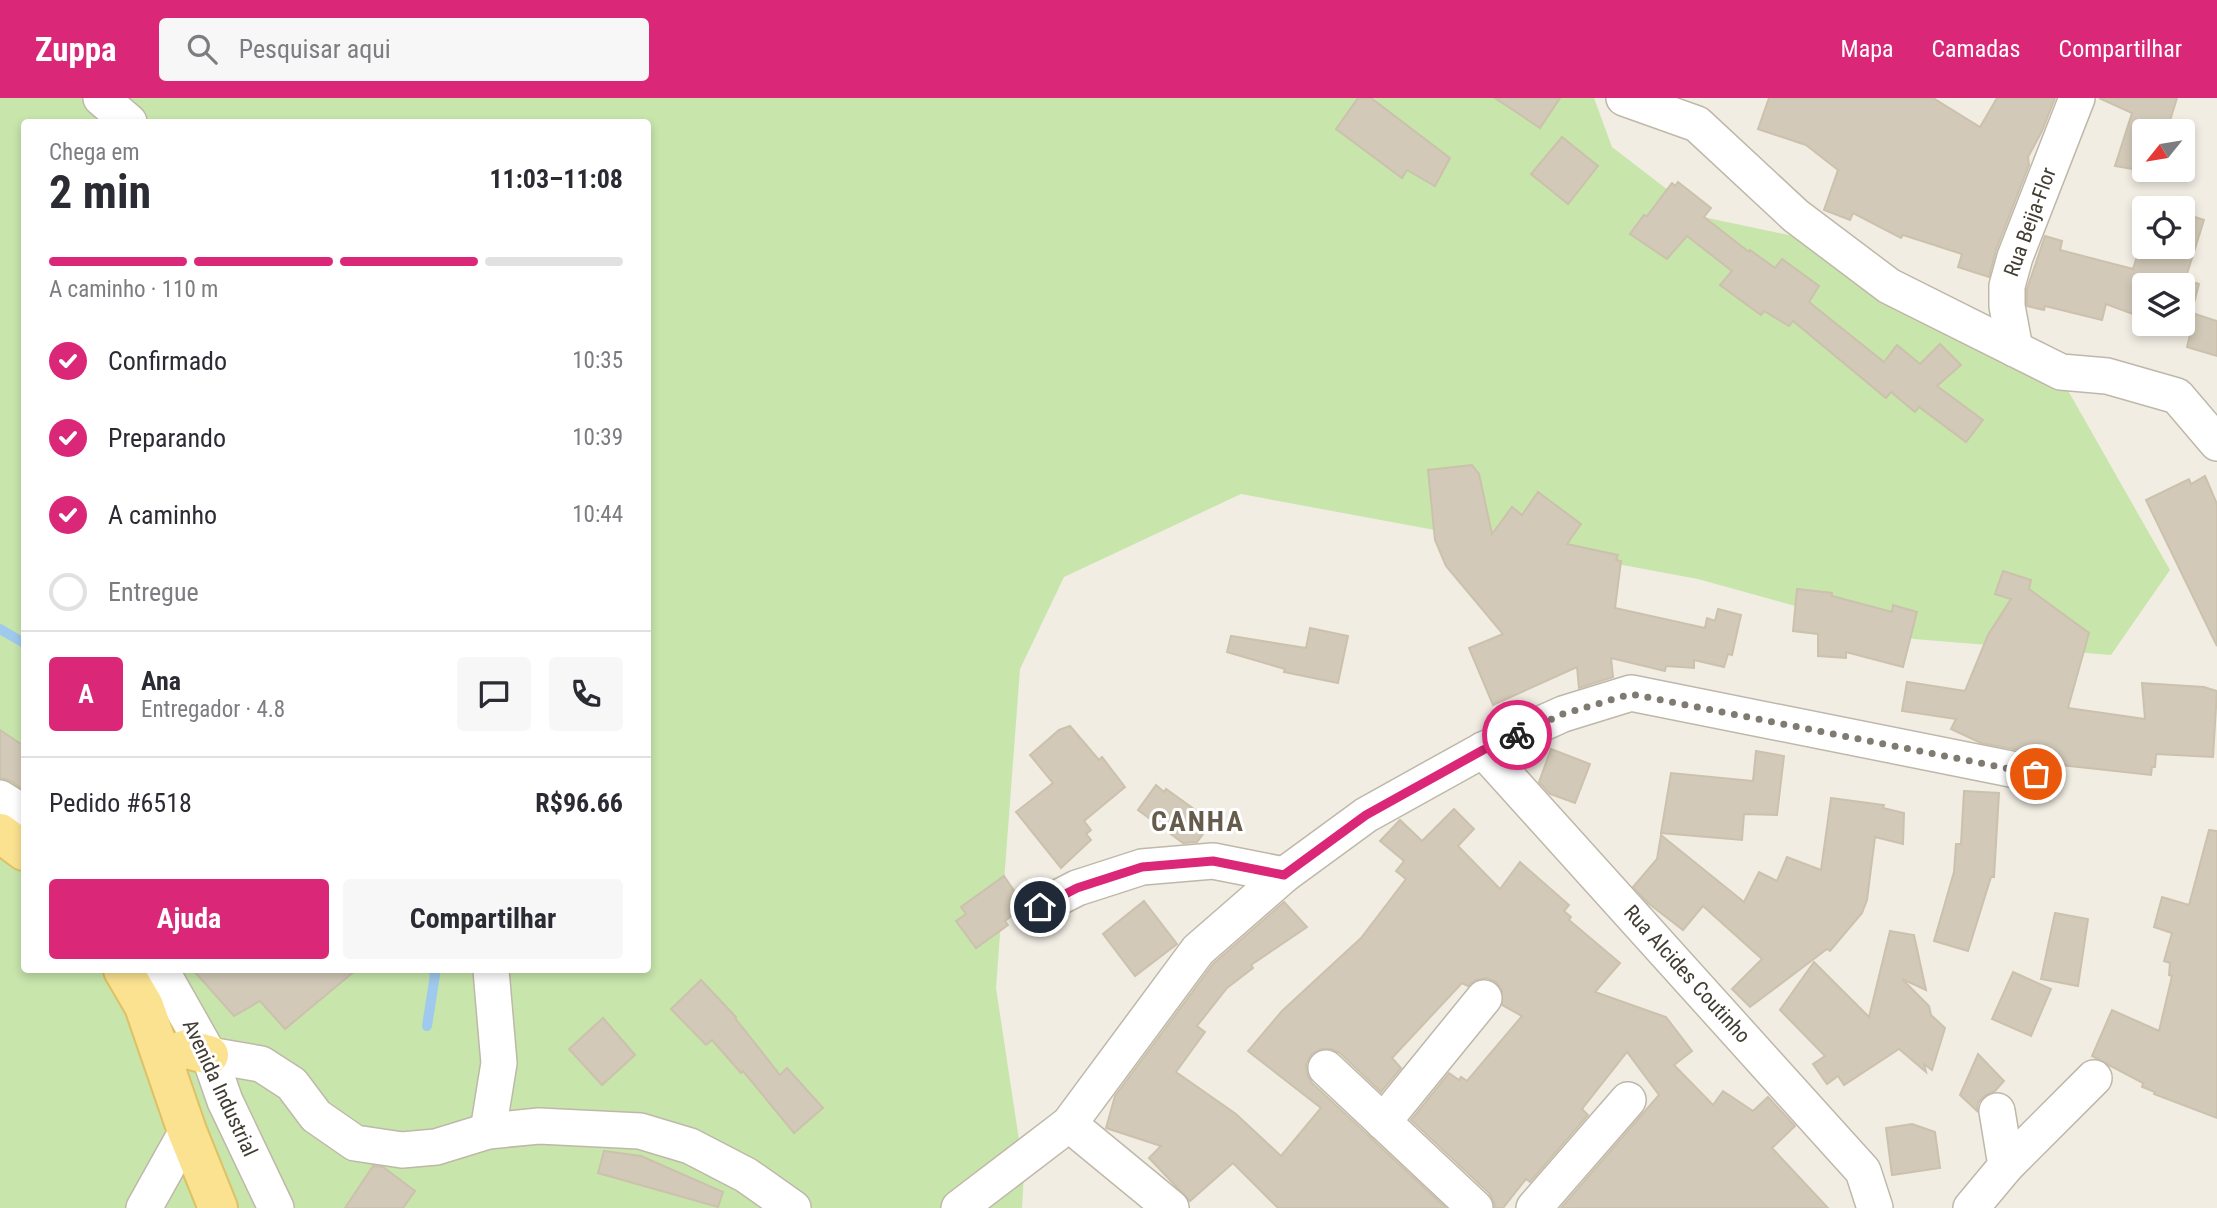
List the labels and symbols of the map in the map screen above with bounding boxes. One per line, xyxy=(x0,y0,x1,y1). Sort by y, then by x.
north arrow xyxy=(2132,119,2194,182)
street label: Rua Beija-Flor xyxy=(1999,164,2061,280)
courier xyxy=(1482,700,1552,770)
pin xyxy=(2006,744,2066,804)
district label: CANHA xyxy=(1151,805,1245,838)
pin xyxy=(1010,877,1070,937)
street label: Rua Alcides Coutinho xyxy=(1619,900,1755,1048)
street label: Avenida Industrial xyxy=(178,1016,262,1160)

